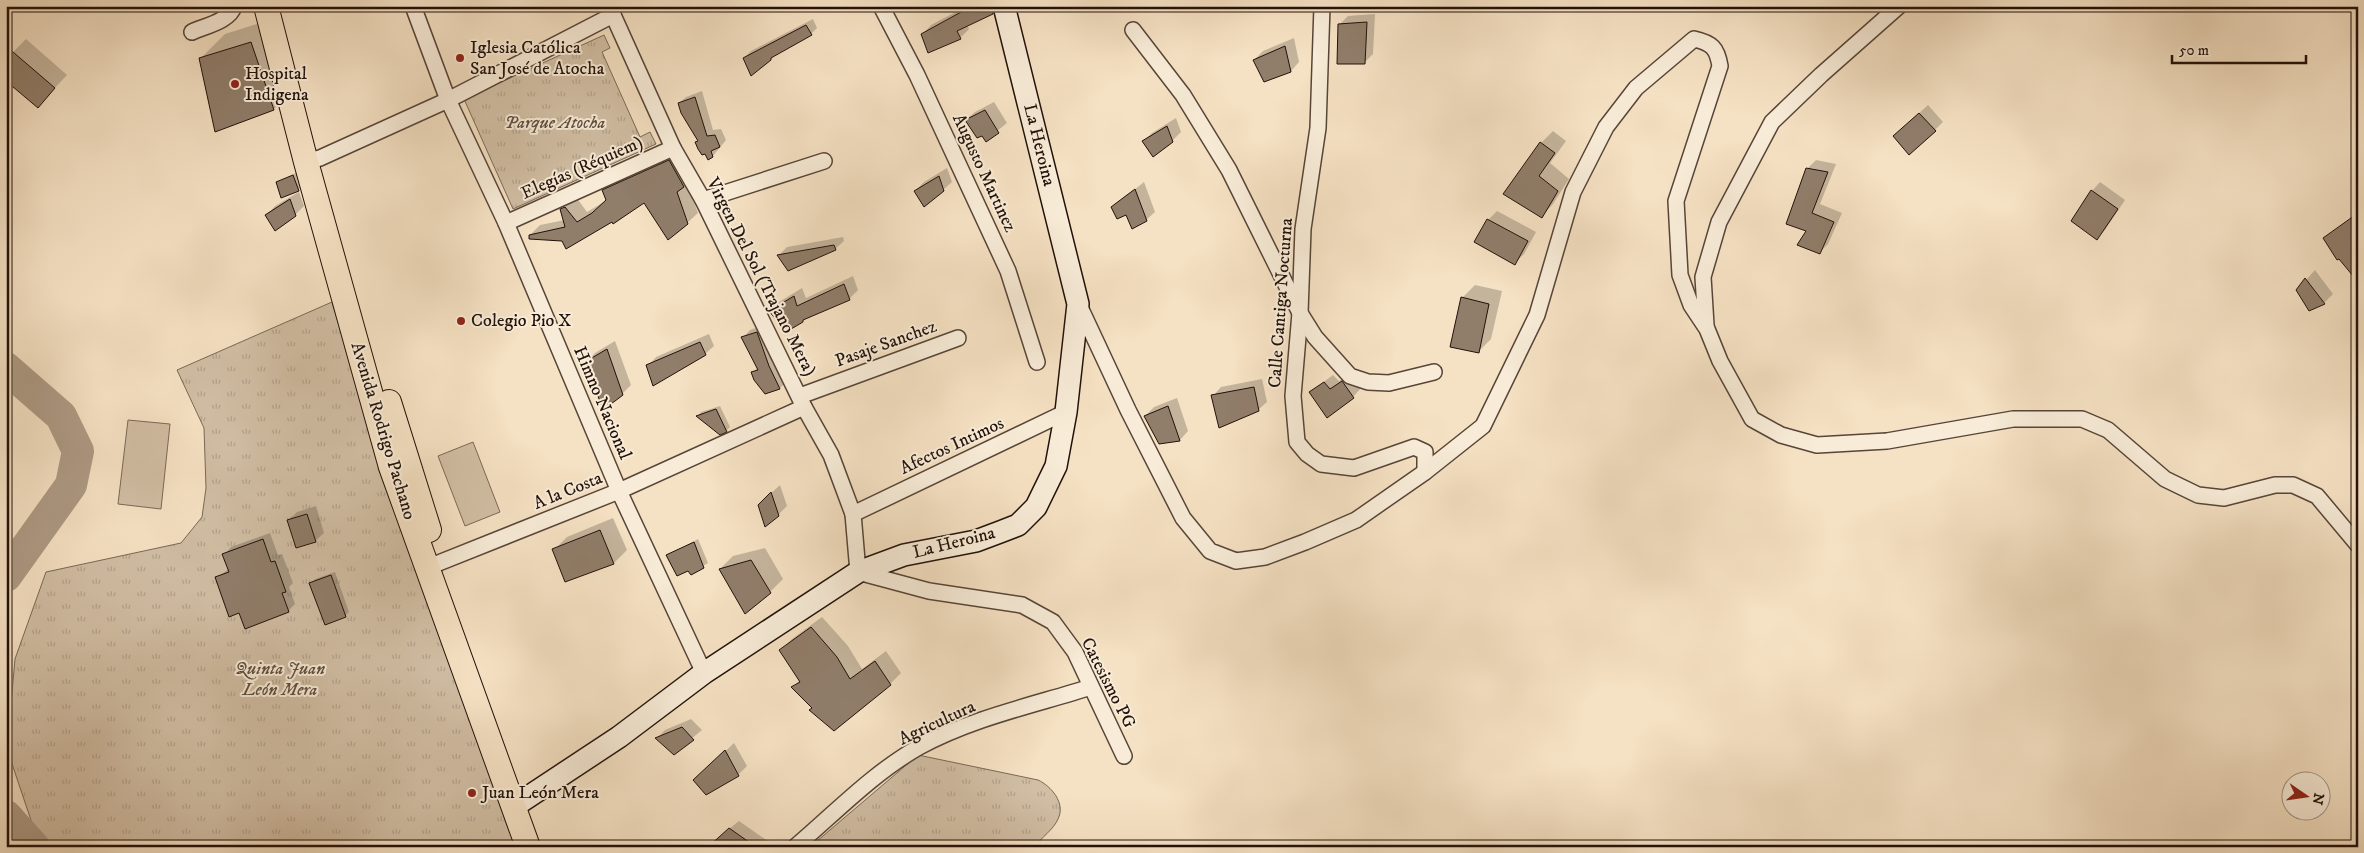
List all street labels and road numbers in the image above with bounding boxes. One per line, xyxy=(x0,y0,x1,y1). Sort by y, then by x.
street label: La Heroina xyxy=(1018,102,1060,189)
street label: Augusto Martinez xyxy=(947,110,1021,236)
street label: Elegías (Réquiem) xyxy=(518,131,646,205)
street label: Virgen Del Sol (Trajano Mera) xyxy=(701,173,821,380)
street label: Calle Cantiga Nocturna xyxy=(1264,217,1298,389)
street label: Pasaje Sanchez xyxy=(832,315,940,373)
street label: Avenida Rodrigo Pachano xyxy=(346,340,421,523)
street label: Himno Nacional xyxy=(568,343,636,463)
street label: Afectos Intimos xyxy=(897,412,1007,480)
street label: A la Costa xyxy=(530,467,606,515)
street label: La Heroina xyxy=(911,522,998,564)
street label: Catesismo PG xyxy=(1076,634,1140,732)
street label: Agricultura xyxy=(895,696,979,750)

